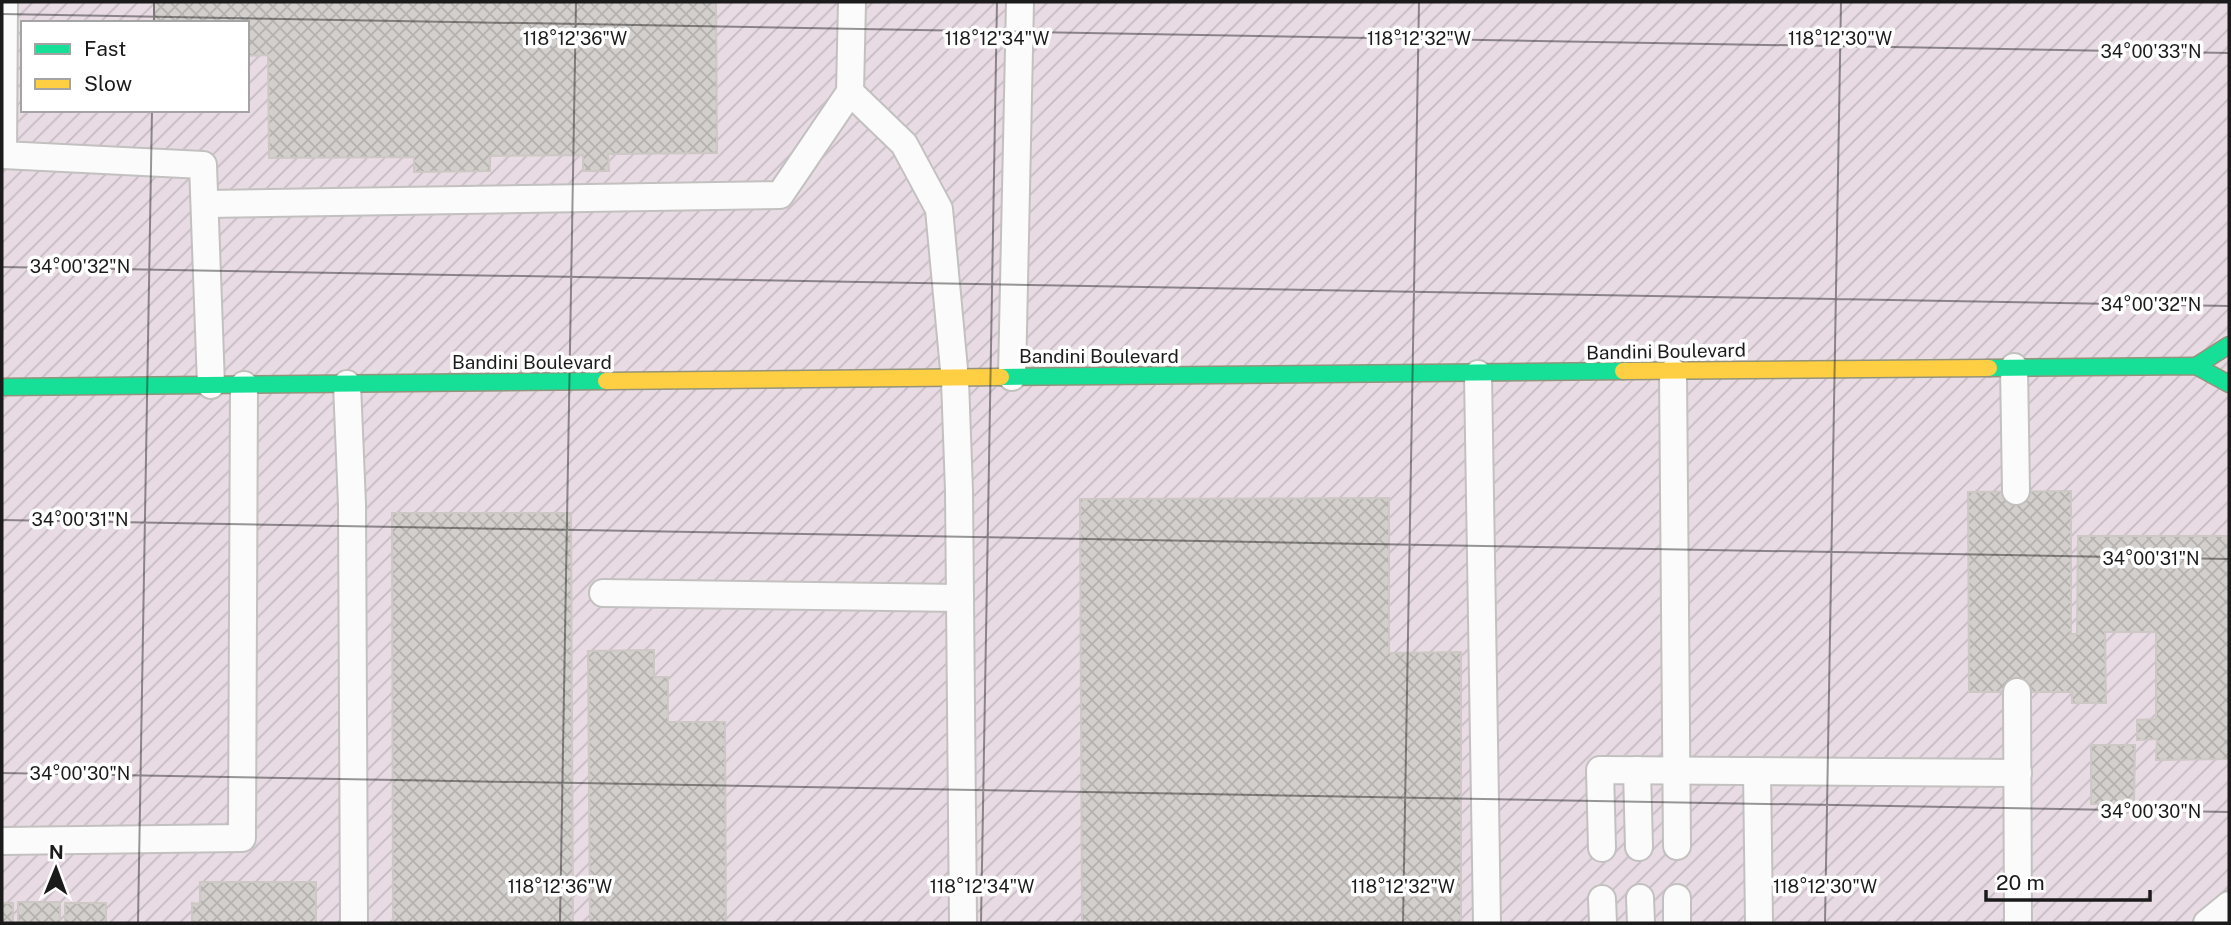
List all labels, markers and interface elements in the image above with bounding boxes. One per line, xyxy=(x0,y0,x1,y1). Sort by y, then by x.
legend xyxy=(21,21,248,112)
text: 118°12'36"W xyxy=(523,28,627,49)
text: 118°12'34"W xyxy=(945,28,1049,49)
text: 118°12'32"W xyxy=(1367,28,1471,49)
text: 118°12'30"W xyxy=(1788,28,1892,49)
text: Fast xyxy=(84,36,126,61)
text: 34°00'33"N xyxy=(2100,41,2202,62)
text: Slow xyxy=(84,71,132,96)
text: 34°00'32"N xyxy=(30,256,130,277)
text: 34°00'32"N xyxy=(2101,294,2201,315)
street label: Bandini Boulevard xyxy=(1586,339,1746,363)
street label: Bandini Boulevard xyxy=(1019,345,1179,367)
street label: Bandini Boulevard xyxy=(452,351,612,373)
text: 34°00'31"N xyxy=(31,509,129,530)
text: 34°00'31"N xyxy=(2102,548,2200,569)
text: 34°00'30"N xyxy=(30,763,130,784)
text: 34°00'30"N xyxy=(2101,801,2201,822)
north arrow xyxy=(21,834,91,904)
text: N xyxy=(49,841,64,863)
scale bar xyxy=(1986,858,2150,902)
text: 20 m xyxy=(1996,870,2045,895)
text: 118°12'36"W xyxy=(508,876,612,897)
text: 118°12'34"W xyxy=(930,876,1034,897)
text: 118°12'32"W xyxy=(1351,876,1455,897)
text: 118°12'30"W xyxy=(1773,876,1877,897)

